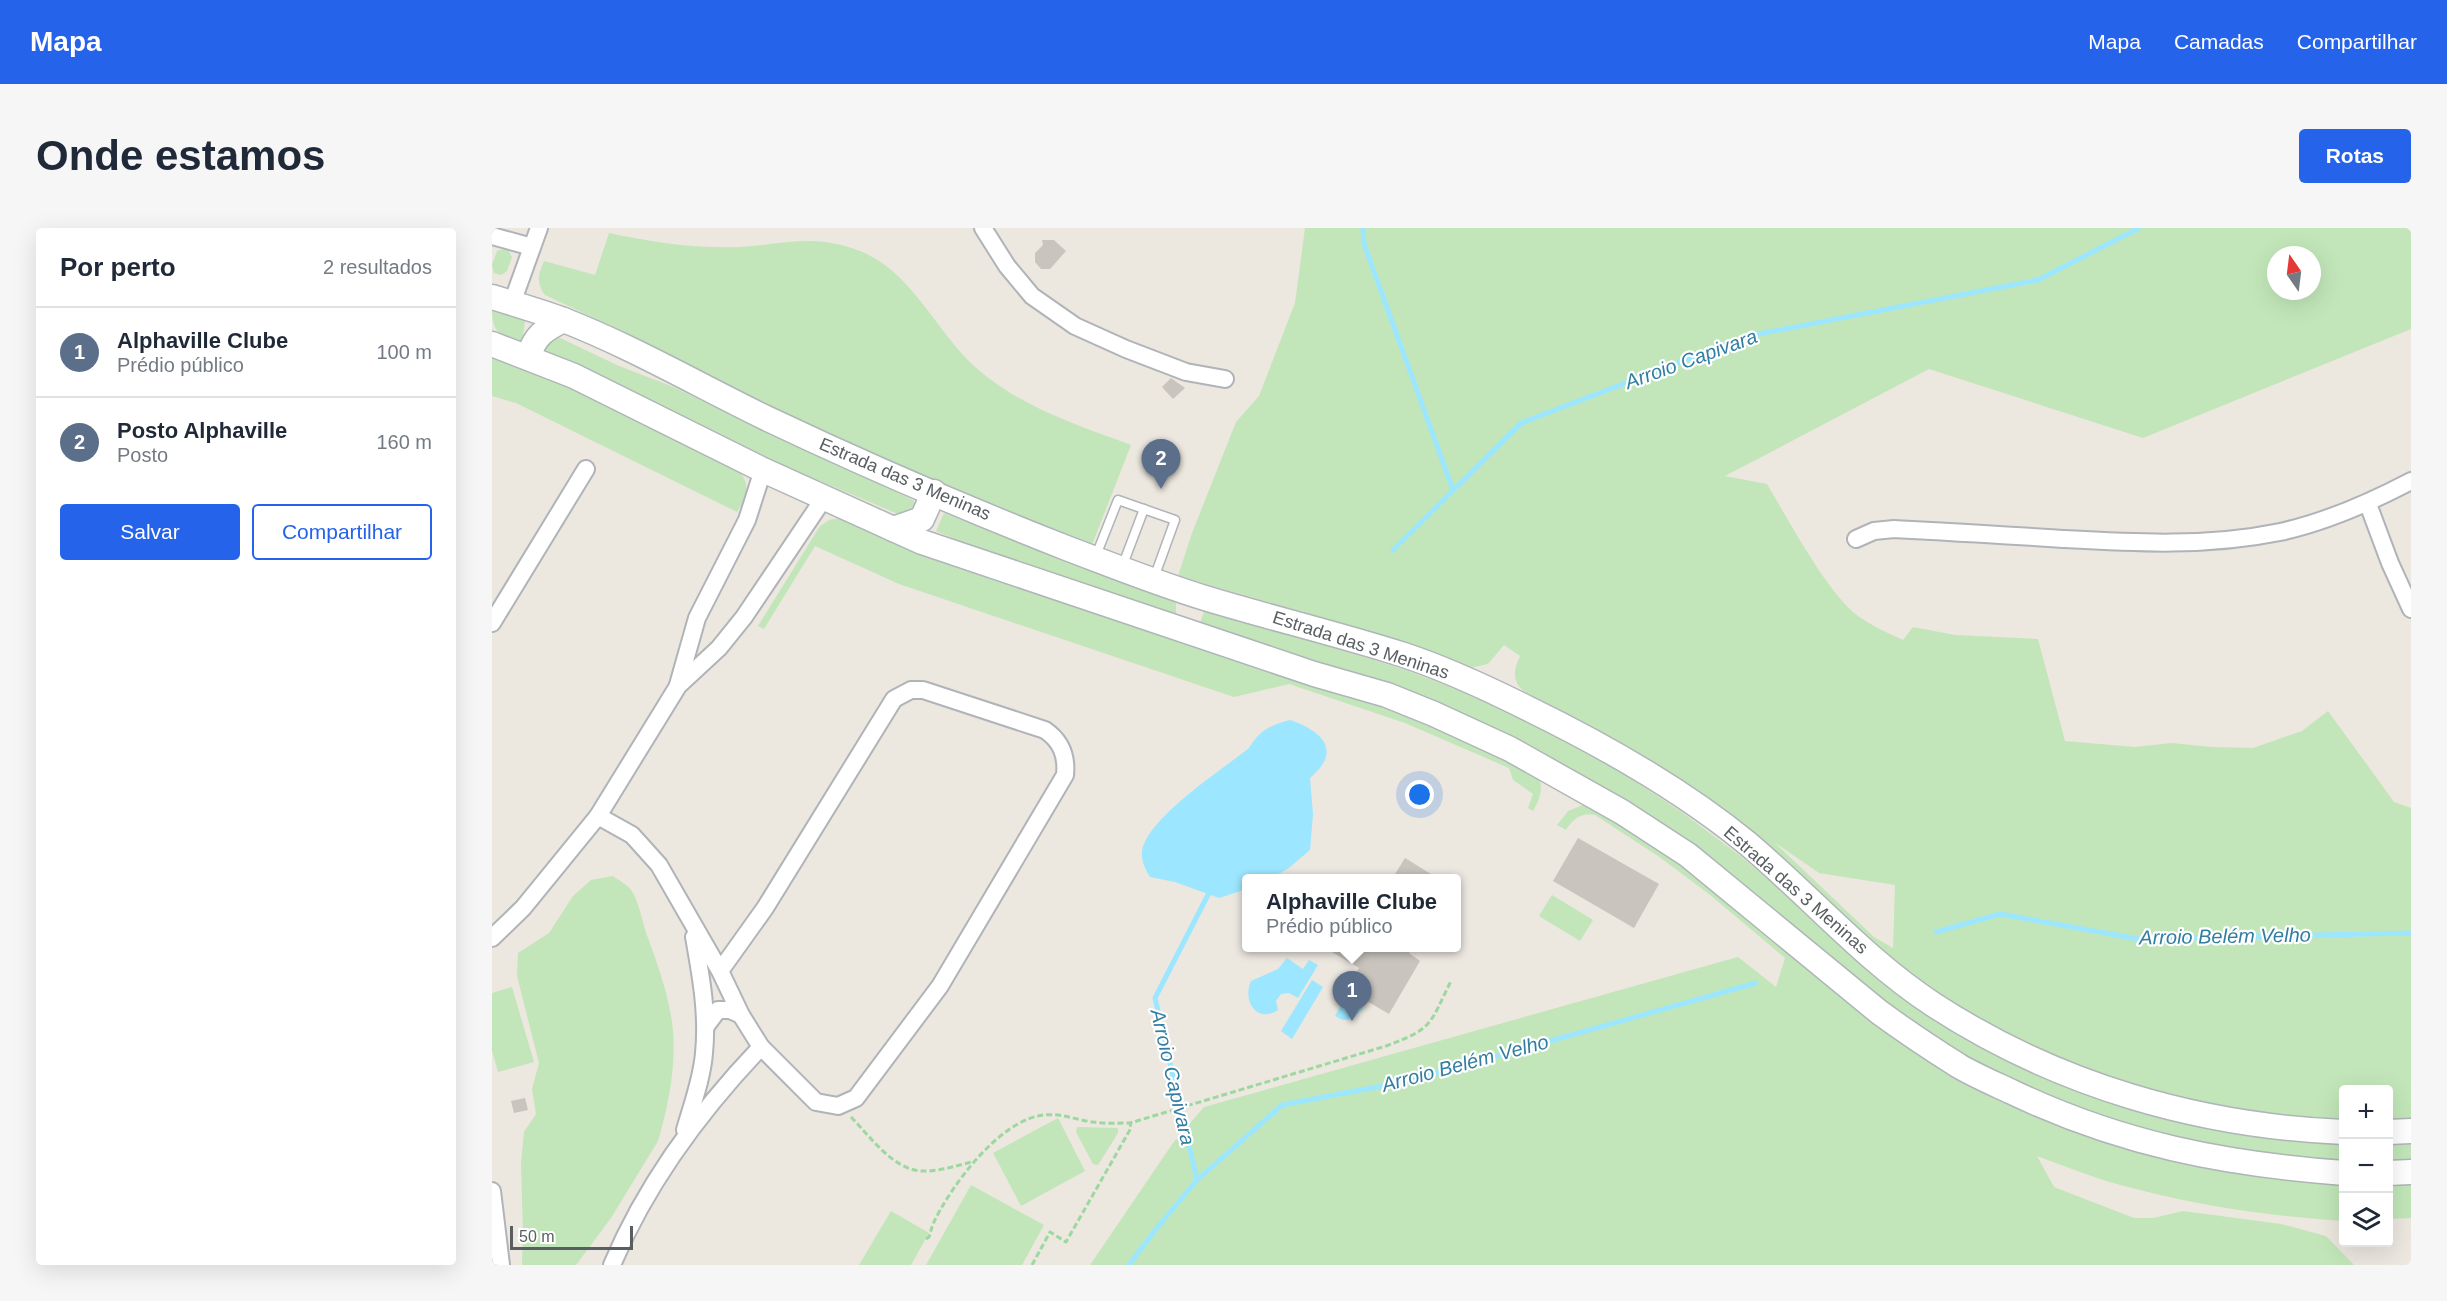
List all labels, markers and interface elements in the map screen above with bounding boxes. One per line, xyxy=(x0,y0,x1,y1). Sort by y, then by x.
text: Mapa xyxy=(30,26,102,57)
text: Mapa xyxy=(2088,30,2141,53)
text: Camadas xyxy=(2174,30,2264,53)
text: Compartilhar xyxy=(2297,30,2417,53)
button: Rotas xyxy=(2299,129,2411,183)
text: Onde estamos xyxy=(36,132,325,179)
north arrow xyxy=(2267,246,2321,300)
text: Por perto xyxy=(60,252,176,282)
text: 2 resultados xyxy=(323,256,432,278)
water label: Arroio Capivara xyxy=(1621,325,1760,393)
text: Alphaville Clube xyxy=(117,328,288,353)
text: 1 xyxy=(74,341,85,363)
text: 100 m xyxy=(376,341,432,363)
text: Prédio público xyxy=(117,354,244,376)
text: Posto Alphaville xyxy=(117,418,287,443)
text: 2 xyxy=(74,431,85,453)
text: 160 m xyxy=(376,431,432,453)
street label: Estrada das 3 Meninas xyxy=(816,434,994,524)
pin: 2 xyxy=(1142,440,1180,489)
text: Posto xyxy=(117,444,168,466)
button: Salvar xyxy=(60,504,240,560)
button: Compartilhar xyxy=(252,504,432,560)
street label: Estrada das 3 Meninas xyxy=(1270,607,1452,683)
your location xyxy=(1405,780,1434,809)
street label: Estrada das 3 Meninas xyxy=(1720,822,1872,958)
popup xyxy=(1242,874,1461,952)
text: Alphaville Clube xyxy=(1266,889,1437,914)
text: Prédio público xyxy=(1266,915,1393,937)
water label: Arroio Belém Velho xyxy=(2138,924,2311,949)
pin: 1 xyxy=(1332,972,1372,1021)
water label: Arroio Capivara xyxy=(1146,1006,1199,1147)
water label: Arroio Belém Velho xyxy=(1378,1030,1551,1096)
map controls xyxy=(2339,1085,2393,1247)
button: + xyxy=(2339,1085,2393,1139)
button: − xyxy=(2339,1139,2393,1193)
button: layers xyxy=(2339,1193,2393,1247)
scale bar xyxy=(510,1223,633,1250)
text: 50 m xyxy=(519,1228,555,1245)

